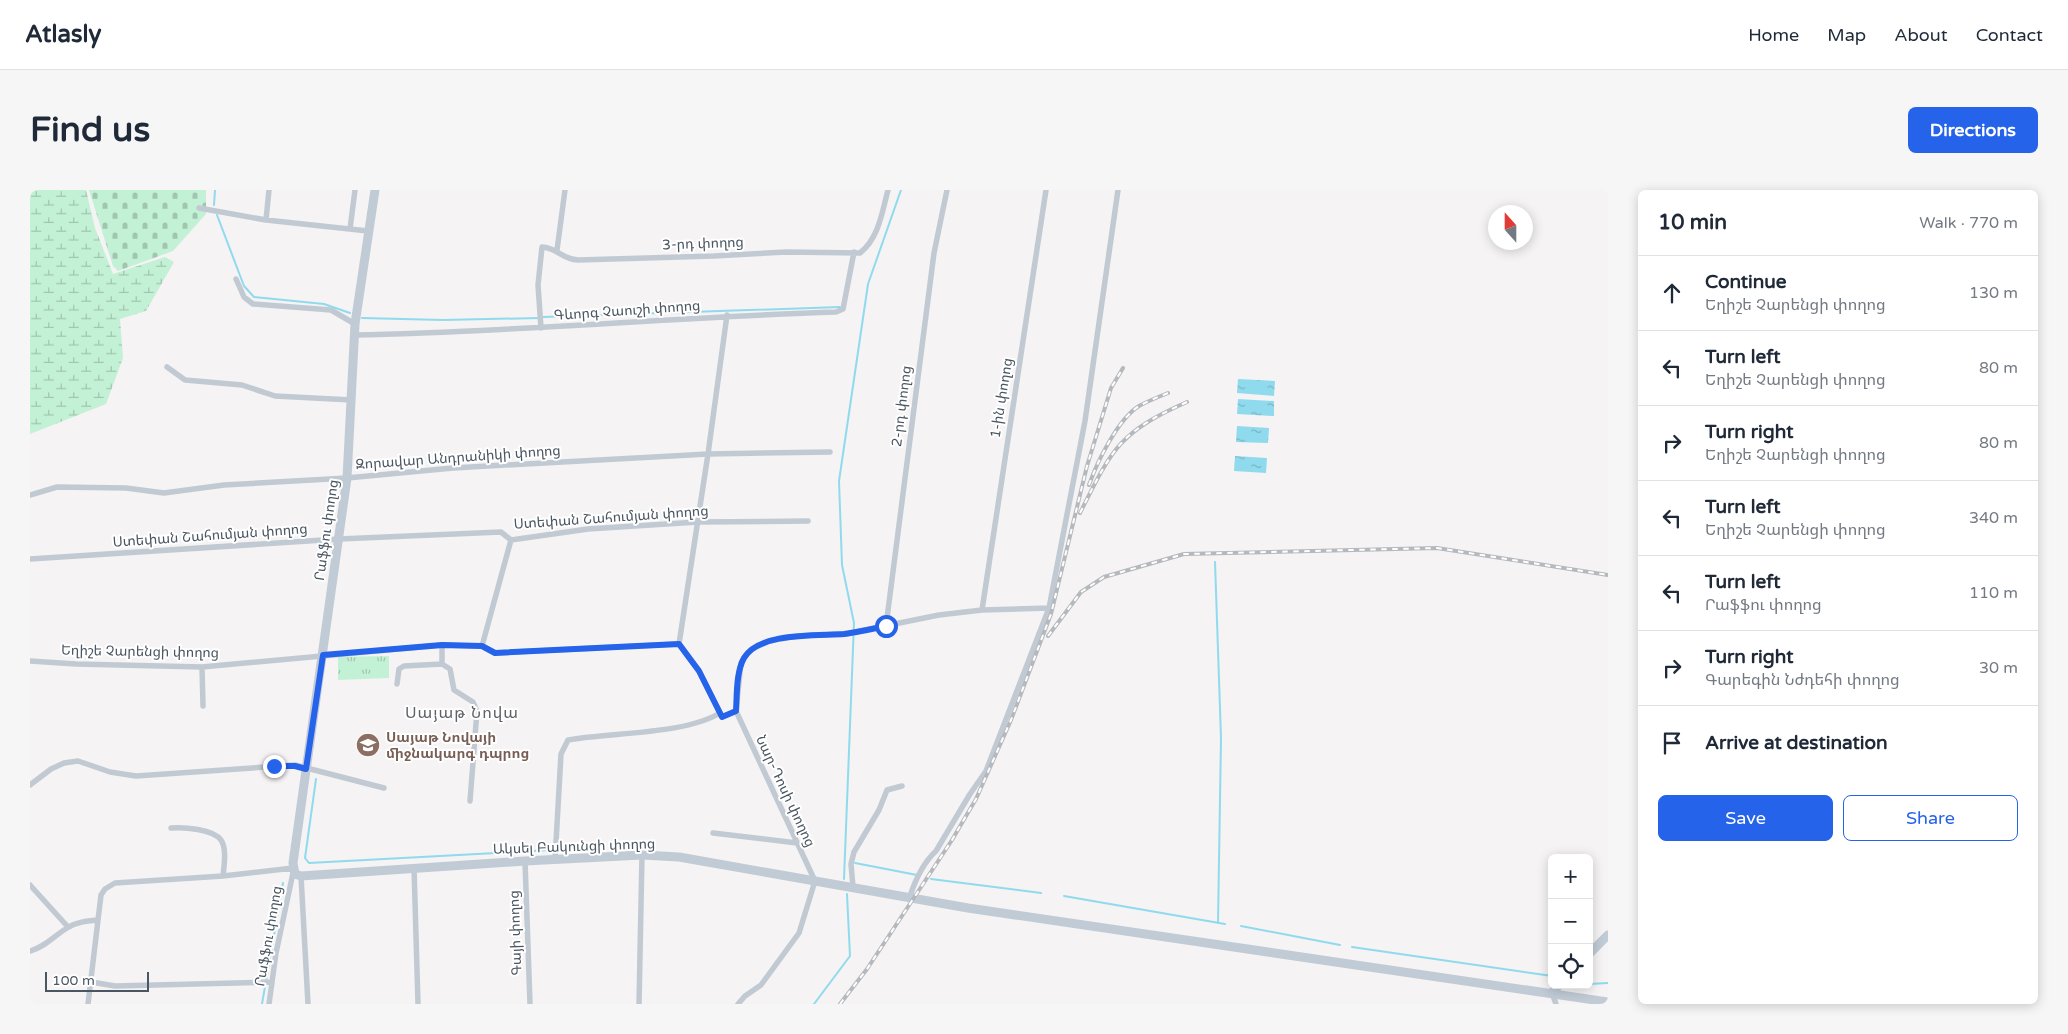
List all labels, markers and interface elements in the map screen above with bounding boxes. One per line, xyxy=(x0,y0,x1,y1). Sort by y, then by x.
text: Atlasly xyxy=(25,20,101,49)
text: Home xyxy=(1748,24,1799,46)
text: Map xyxy=(1827,24,1866,46)
text: About xyxy=(1894,24,1948,46)
text: Contact xyxy=(1976,24,2043,46)
button: Directions xyxy=(1908,107,2038,153)
text: Find us xyxy=(30,109,150,151)
north arrow xyxy=(1488,205,1533,250)
text: 10 min xyxy=(1658,210,1727,235)
text: Walk · 770 m xyxy=(1919,213,2018,233)
street label: 3-րդ փողոց xyxy=(662,234,744,253)
text: Continue xyxy=(1705,271,1787,293)
icon: ahead xyxy=(1658,279,1686,307)
text: 130 m xyxy=(1969,283,2018,303)
text: Եղիշե Չարենցի փողոց xyxy=(1705,295,1886,315)
street label: Գևորգ Չաուշի փողոց xyxy=(553,297,701,324)
text: Turn left xyxy=(1705,346,1781,368)
icon: left xyxy=(1658,354,1686,382)
street label: 1-ին փողոց xyxy=(987,357,1016,439)
text: 80 m xyxy=(1979,358,2018,378)
street label: 2-րդ փողոց xyxy=(888,365,915,448)
text: Եղիշե Չարենցի փողոց xyxy=(1705,370,1886,390)
text: Turn right xyxy=(1705,421,1793,443)
icon: right xyxy=(1658,429,1686,457)
text: 80 m xyxy=(1979,433,2018,453)
street label: Զորավար Անդրանիկի փողոց xyxy=(355,442,561,473)
text: Եղիշե Չարենցի փողոց xyxy=(1705,445,1886,465)
street label: Րաֆֆու փողոց xyxy=(311,478,342,582)
text: Turn left xyxy=(1705,496,1781,518)
street label: Ստեփան Շահումյան փողոց xyxy=(513,502,709,533)
icon: left xyxy=(1658,504,1686,532)
text: 340 m xyxy=(1969,508,2018,528)
street label: Ստեփան Շահումյան փողոց xyxy=(112,520,308,551)
text: Եղիշե Չարենցի փողոց xyxy=(1705,520,1886,540)
text: Turn left xyxy=(1705,571,1781,593)
icon: left xyxy=(1658,579,1686,607)
text: 110 m xyxy=(1969,583,2018,603)
text: Րաֆֆու փողոց xyxy=(1705,595,1822,615)
route start xyxy=(875,615,898,638)
street label: Եղիշե Չարենցի փողոց xyxy=(61,642,219,661)
text: Turn right xyxy=(1705,646,1793,668)
icon: right xyxy=(1658,654,1686,682)
text: 30 m xyxy=(1979,658,2018,678)
text: Գարեգին Նժդեհի փողոց xyxy=(1705,670,1900,690)
district label: Սայաթ Նովա xyxy=(405,703,519,723)
place label: Սայաթ Նովայի միջնակարգ դպրոց xyxy=(386,729,529,762)
icon: arrive xyxy=(1658,729,1686,757)
school or university icon: Սայաթ Նովայի միջնակարգ դպրոց xyxy=(355,732,381,758)
text: Arrive at destination xyxy=(1705,732,1888,754)
street label: Նար-Դոսի փողոց xyxy=(752,733,819,850)
route end xyxy=(263,755,286,778)
button: Save xyxy=(1658,795,1833,841)
button: Share xyxy=(1843,795,2018,841)
street label: Ակսել Բակունցի փողոց xyxy=(492,835,656,858)
map controls xyxy=(1548,854,1593,989)
button: + xyxy=(1548,854,1593,899)
street label: Րաֆֆու փողոց xyxy=(251,884,286,988)
street label: Գայի փողոց xyxy=(506,890,525,976)
button: − xyxy=(1548,899,1593,944)
button: locate xyxy=(1548,944,1593,989)
scale bar xyxy=(45,969,149,992)
text: 100 m xyxy=(52,972,95,989)

